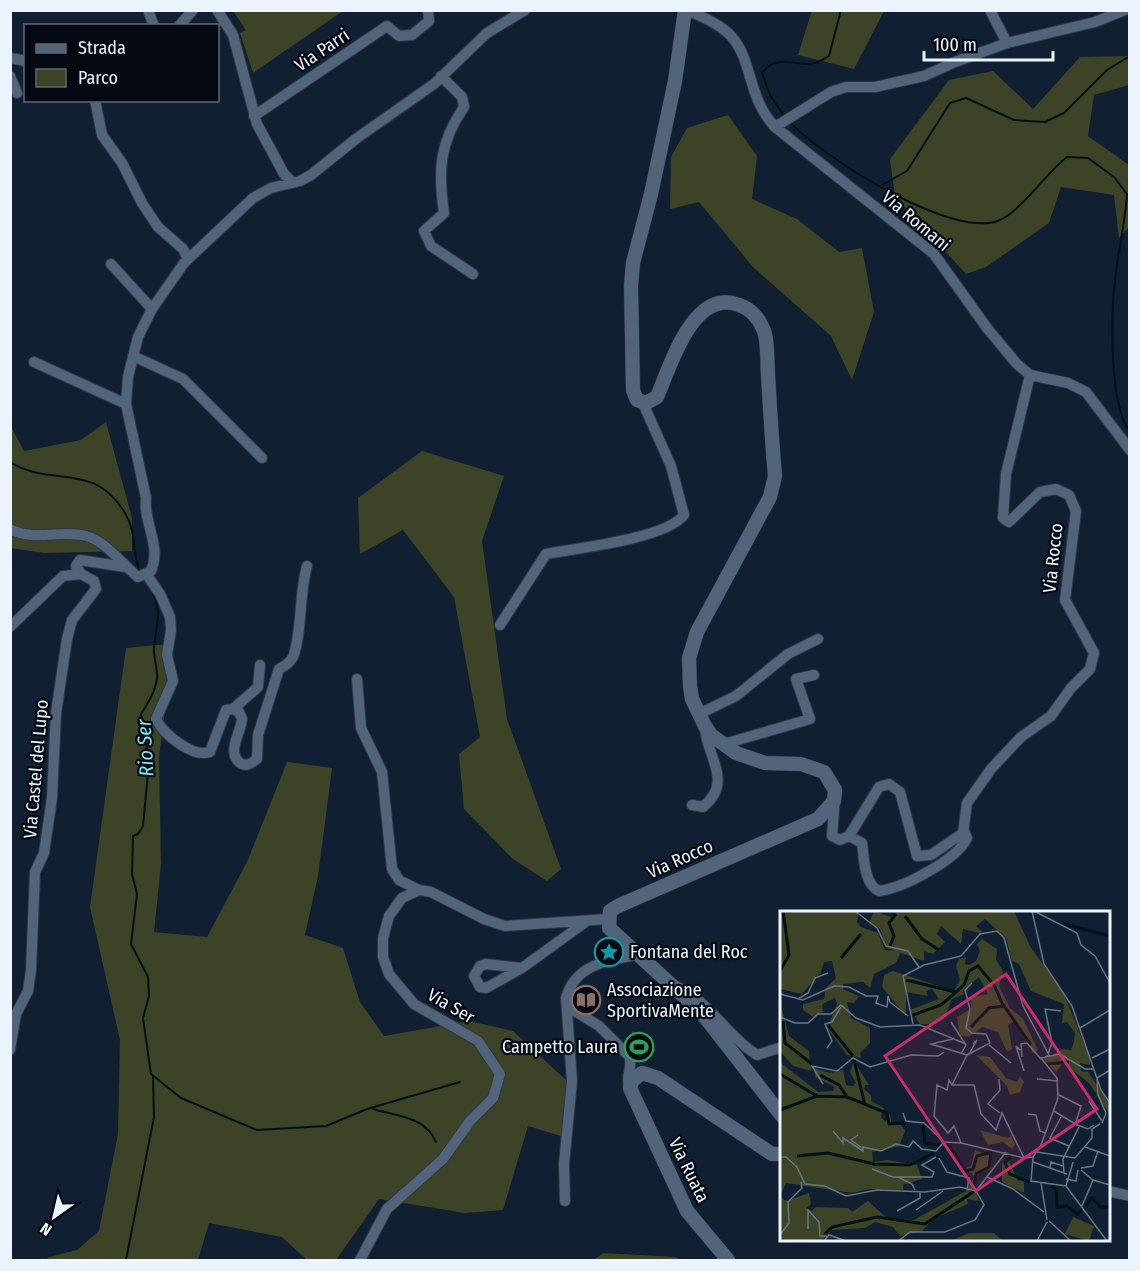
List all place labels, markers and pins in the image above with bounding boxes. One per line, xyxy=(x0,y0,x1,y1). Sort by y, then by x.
place icon: Fontana del Roc xyxy=(593,936,625,968)
place label: Fontana del Roc xyxy=(630,941,748,963)
place label: Associazione SportivaMente xyxy=(607,979,714,1022)
library icon: Associazione SportivaMente xyxy=(570,984,602,1016)
sports icon: Campetto Laura xyxy=(623,1031,655,1063)
place label: Campetto Laura xyxy=(502,1036,618,1058)

